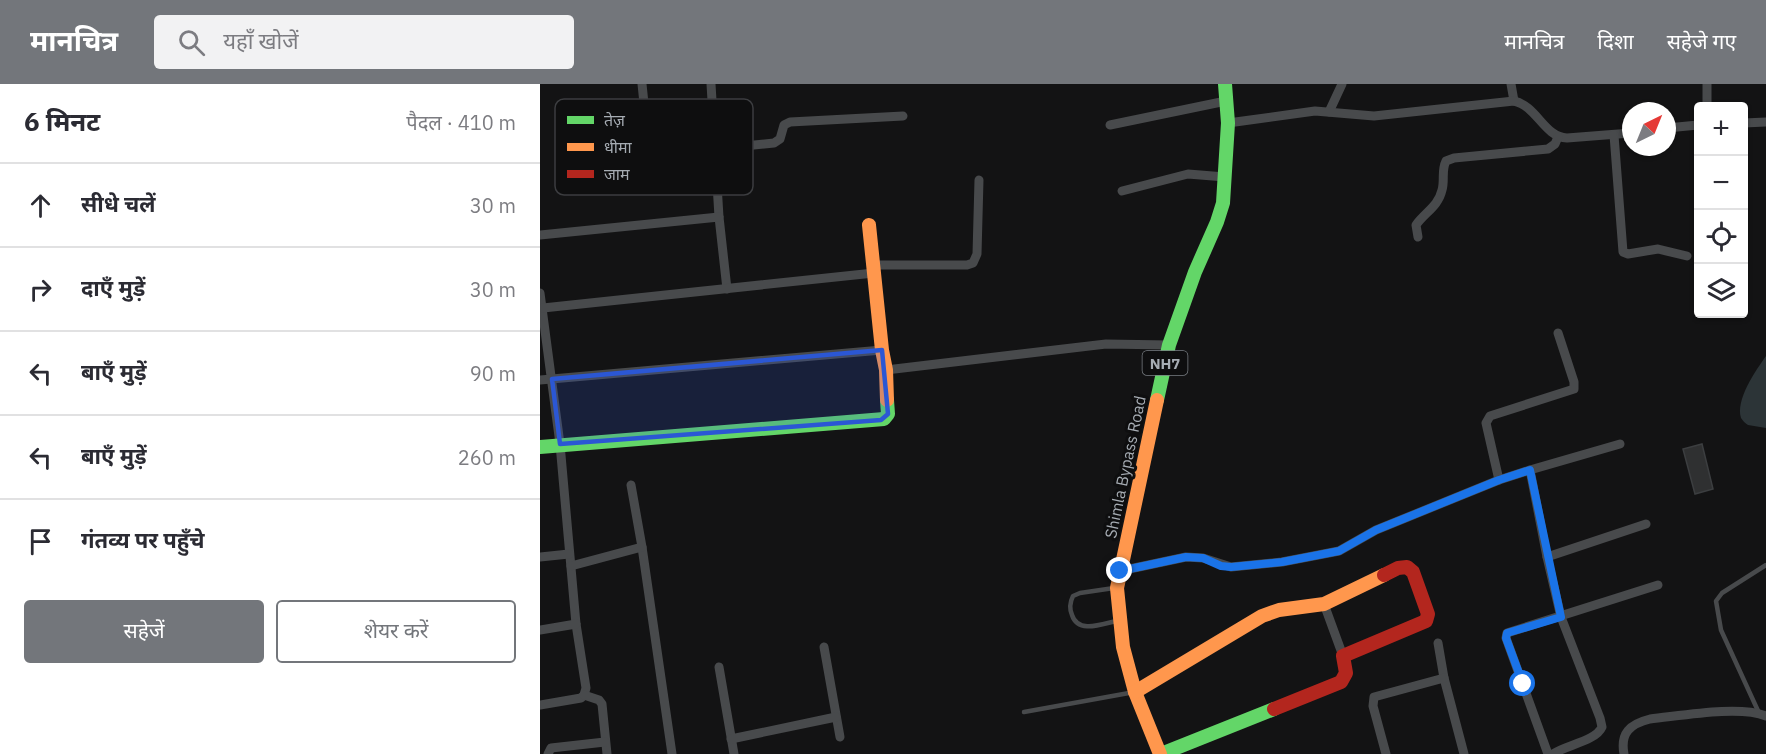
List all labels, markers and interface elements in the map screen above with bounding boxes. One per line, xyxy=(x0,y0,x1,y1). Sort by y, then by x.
search box xyxy=(154,15,574,69)
text: मानचित्र xyxy=(30,22,118,59)
icon: search xyxy=(175,26,208,59)
text: यहाँ खोजें xyxy=(223,26,299,55)
text: मानचित्र xyxy=(1504,27,1564,55)
text: दिशा xyxy=(1597,27,1634,55)
text: सहेजे गए xyxy=(1667,27,1736,55)
legend xyxy=(555,99,753,195)
north arrow xyxy=(1622,102,1676,156)
map controls xyxy=(1694,102,1748,318)
button: + xyxy=(1694,102,1748,156)
text: 6 मिनट xyxy=(24,104,100,138)
text: पैदल · 410 m xyxy=(406,109,516,136)
text: तेज़ xyxy=(604,110,626,130)
text: धीमा xyxy=(604,137,633,157)
button: − xyxy=(1694,156,1748,210)
text: जाम xyxy=(604,164,630,184)
icon: ahead xyxy=(24,189,57,222)
text: सीधे चलें xyxy=(81,189,156,218)
text: 30 m xyxy=(470,192,516,219)
button: locate xyxy=(1694,210,1748,264)
button: layers xyxy=(1694,264,1748,318)
icon: right xyxy=(24,273,57,306)
text: दाएँ मुड़ें xyxy=(81,273,145,302)
text: 30 m xyxy=(470,276,516,303)
road number: NH7 xyxy=(1142,351,1188,375)
icon: left xyxy=(24,357,57,390)
text: बाएँ मुड़ें xyxy=(81,357,147,386)
text: 90 m xyxy=(470,360,516,387)
street label: Shimla Bypass Road xyxy=(1100,394,1150,540)
icon: left xyxy=(24,441,57,474)
text: बाएँ मुड़ें xyxy=(81,441,147,470)
text: 260 m xyxy=(458,444,516,471)
icon: arrive xyxy=(24,525,57,558)
text: गंतव्य पर पहुँचे xyxy=(81,525,205,554)
route end xyxy=(1106,557,1132,583)
button: सहेजें xyxy=(24,600,264,663)
button: शेयर करें xyxy=(276,600,516,663)
route start xyxy=(1509,670,1535,696)

